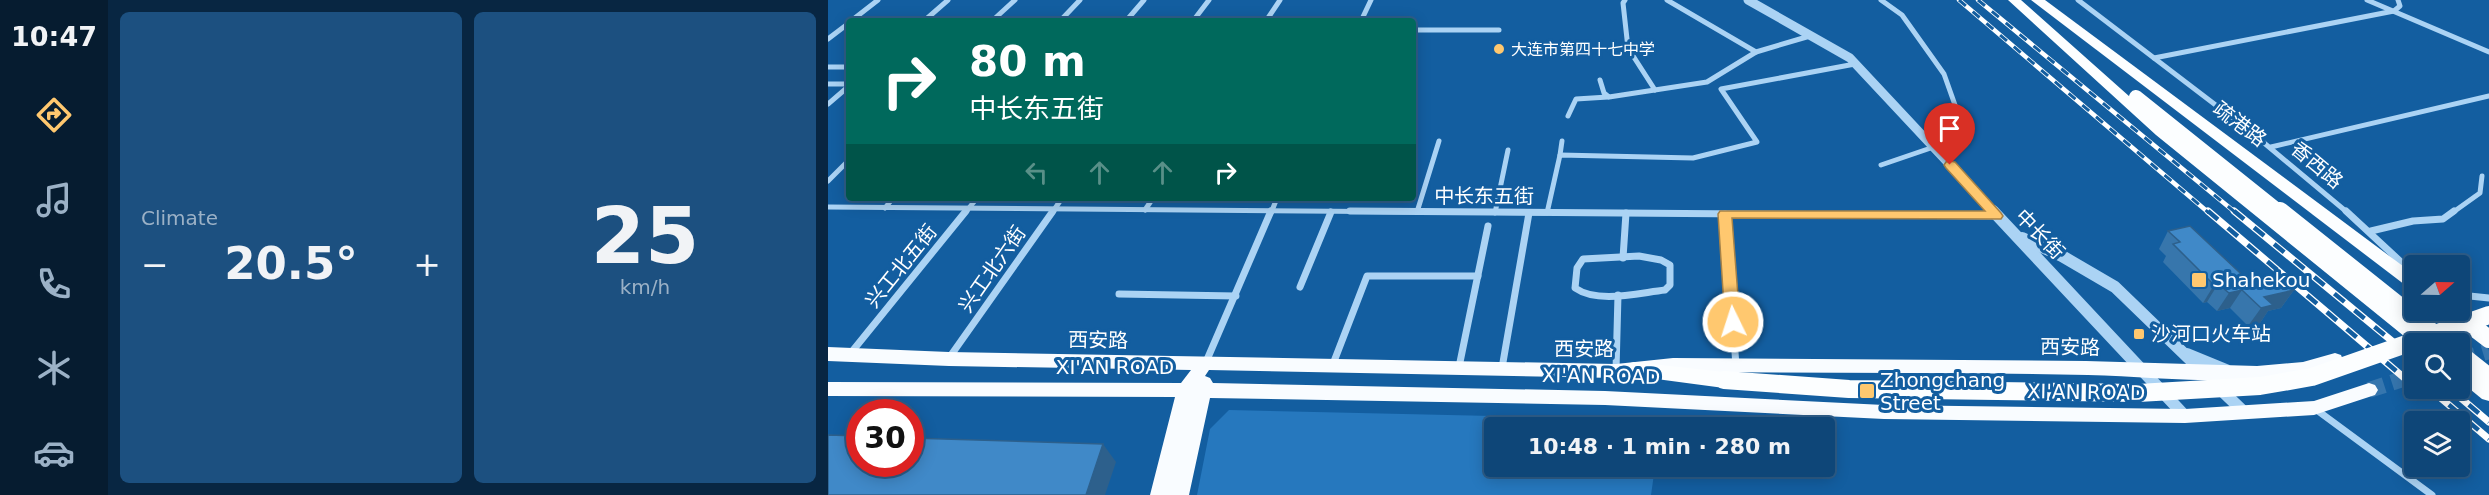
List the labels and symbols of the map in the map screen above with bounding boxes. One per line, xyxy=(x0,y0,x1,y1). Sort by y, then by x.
place label: 大连市第四十七中学 xyxy=(1511,40,1655,59)
marker: 大连市第四十七中学 xyxy=(1492,42,1506,56)
street label: 疏港路 xyxy=(2209,96,2271,152)
pin xyxy=(1924,103,1975,165)
street label: 香西路 xyxy=(2286,137,2348,193)
street label: 中长东五街 xyxy=(1434,184,1534,208)
street label: 中长街 xyxy=(2011,204,2069,264)
street label: 兴工北五街 xyxy=(860,220,942,312)
street label: 兴工北六街 xyxy=(953,221,1031,317)
north arrow xyxy=(2404,255,2470,321)
place label: Shahekou xyxy=(2212,268,2310,292)
marker: Shahekou xyxy=(2190,271,2208,289)
position arrow xyxy=(1701,290,1765,354)
place label: 沙河口火车站 xyxy=(2151,322,2271,346)
street label: 西安路 xyxy=(1068,327,1128,353)
marker: 沙河口火车站 xyxy=(2132,327,2146,341)
street label: 西安路 xyxy=(2040,334,2100,360)
street label: 西安路 xyxy=(1554,337,1614,361)
street label: XI'AN ROAD xyxy=(1056,355,1174,379)
street label: XI'AN ROAD xyxy=(1542,363,1660,389)
place label: Zhongchang Street xyxy=(1880,368,2005,415)
street label: XI'AN ROAD xyxy=(2027,379,2145,405)
marker: Zhongchang Street xyxy=(1858,382,1876,400)
speed limit sign: 30 xyxy=(846,399,924,477)

